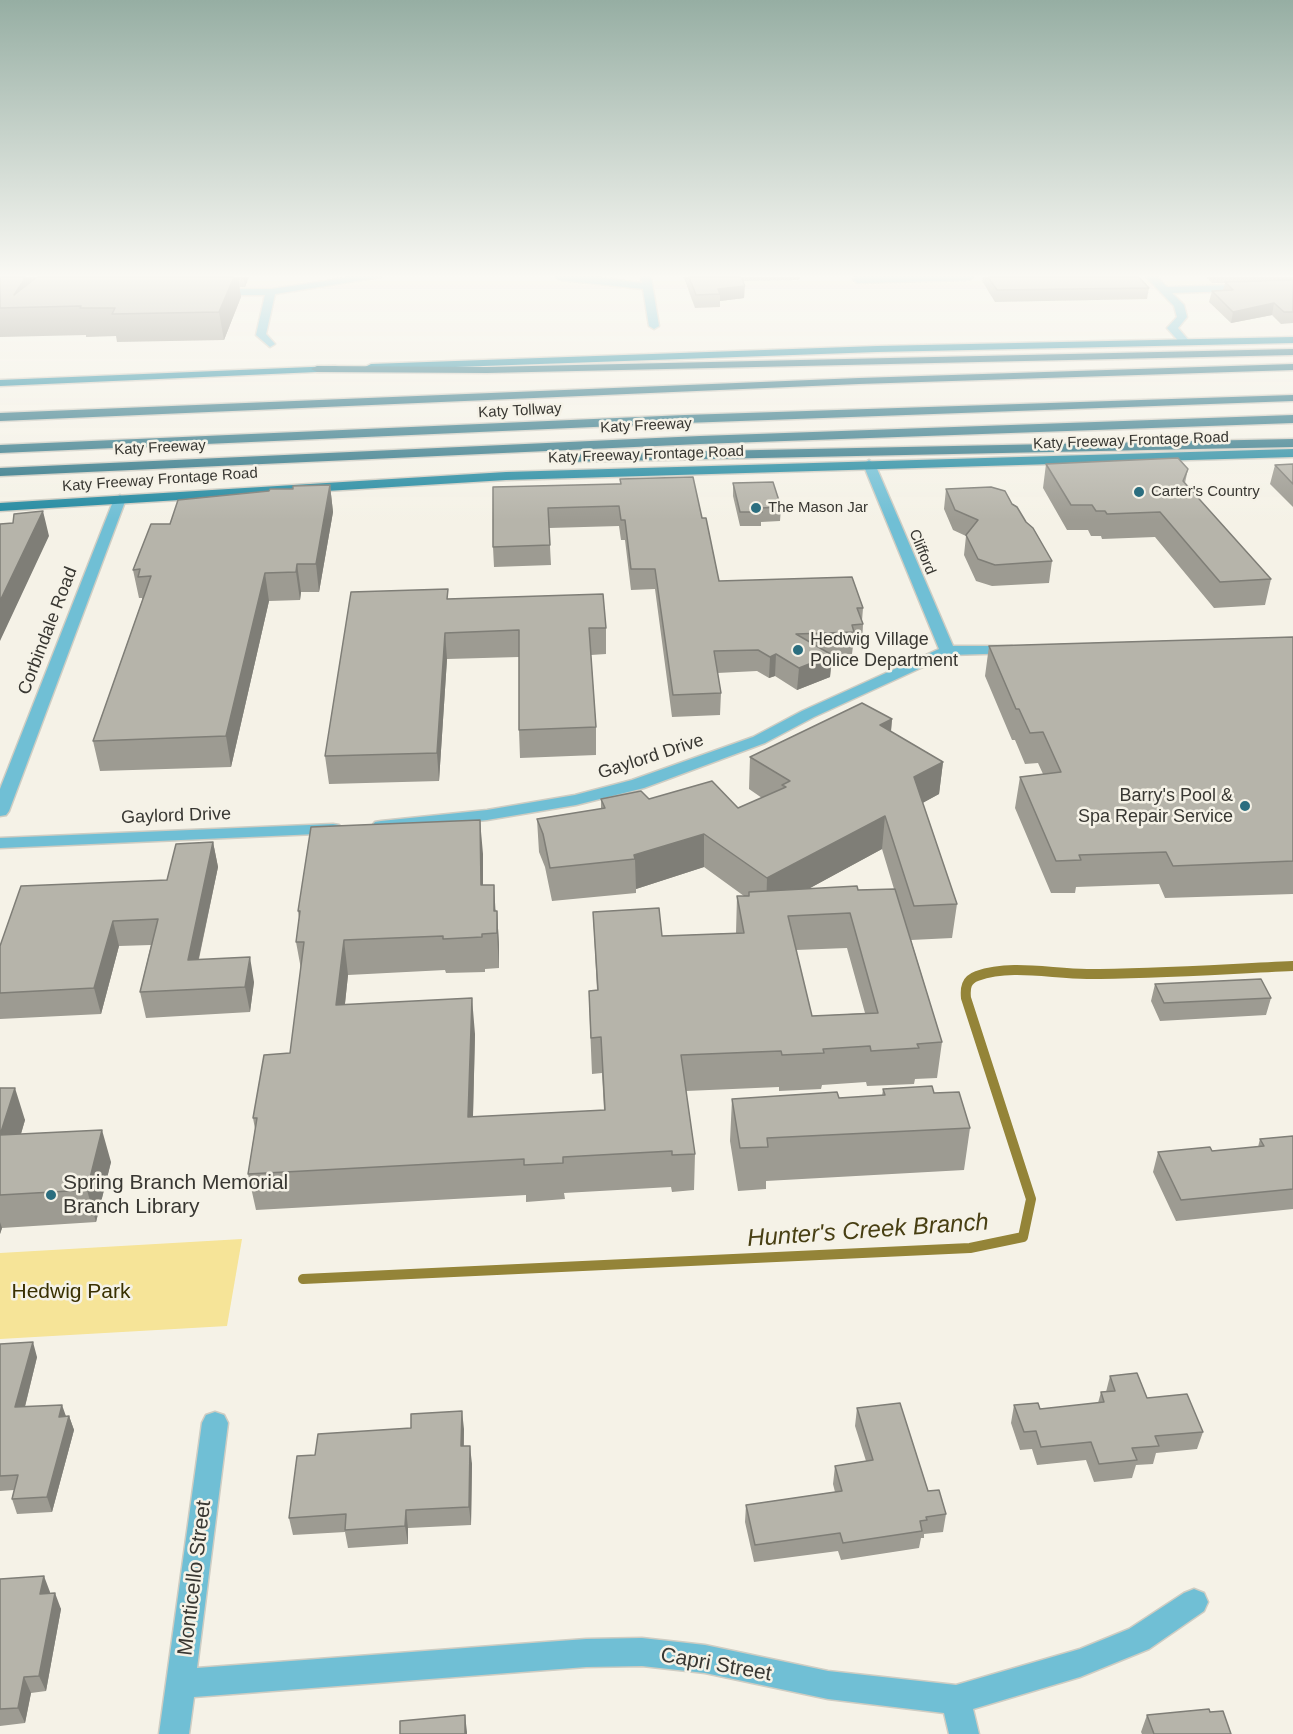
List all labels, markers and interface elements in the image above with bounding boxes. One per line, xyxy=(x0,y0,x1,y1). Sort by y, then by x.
street label: Katy Tollway xyxy=(478,400,562,422)
street label: Katy Freeway xyxy=(600,415,692,437)
street label: Katy Freeway Frontage Road xyxy=(1033,429,1229,453)
street label: Katy Freeway xyxy=(114,437,206,459)
street label: Katy Freeway Frontage Road xyxy=(548,443,744,467)
street label: Katy Freeway Frontage Road xyxy=(62,464,258,496)
place label: Carter's Country xyxy=(1151,483,1260,501)
marker: Carter's Country xyxy=(1132,485,1146,499)
place label: The Mason Jar xyxy=(768,499,868,517)
marker: The Mason Jar xyxy=(749,501,763,515)
street label: Clifford xyxy=(905,527,939,577)
street label: Corbindale Road xyxy=(14,564,82,698)
place label: Hedwig Village Police Department xyxy=(810,629,958,672)
marker: Hedwig Village Police Department xyxy=(791,643,805,657)
street label: Gaylord Drive xyxy=(595,730,707,784)
place label: Barry's Pool & Spa Repair Service xyxy=(1078,785,1233,828)
marker: Barry's Pool & Spa Repair Service xyxy=(1238,799,1252,813)
street label: Gaylord Drive xyxy=(121,803,231,829)
place label: Spring Branch Memorial Branch Library xyxy=(63,1170,288,1220)
marker: Spring Branch Memorial Branch Library xyxy=(44,1188,58,1202)
water label: Hunter's Creek Branch xyxy=(746,1208,990,1254)
park label: Hedwig Park xyxy=(11,1279,131,1305)
street label: Monticello Street xyxy=(173,1499,217,1657)
street label: Capri Street xyxy=(659,1643,773,1687)

